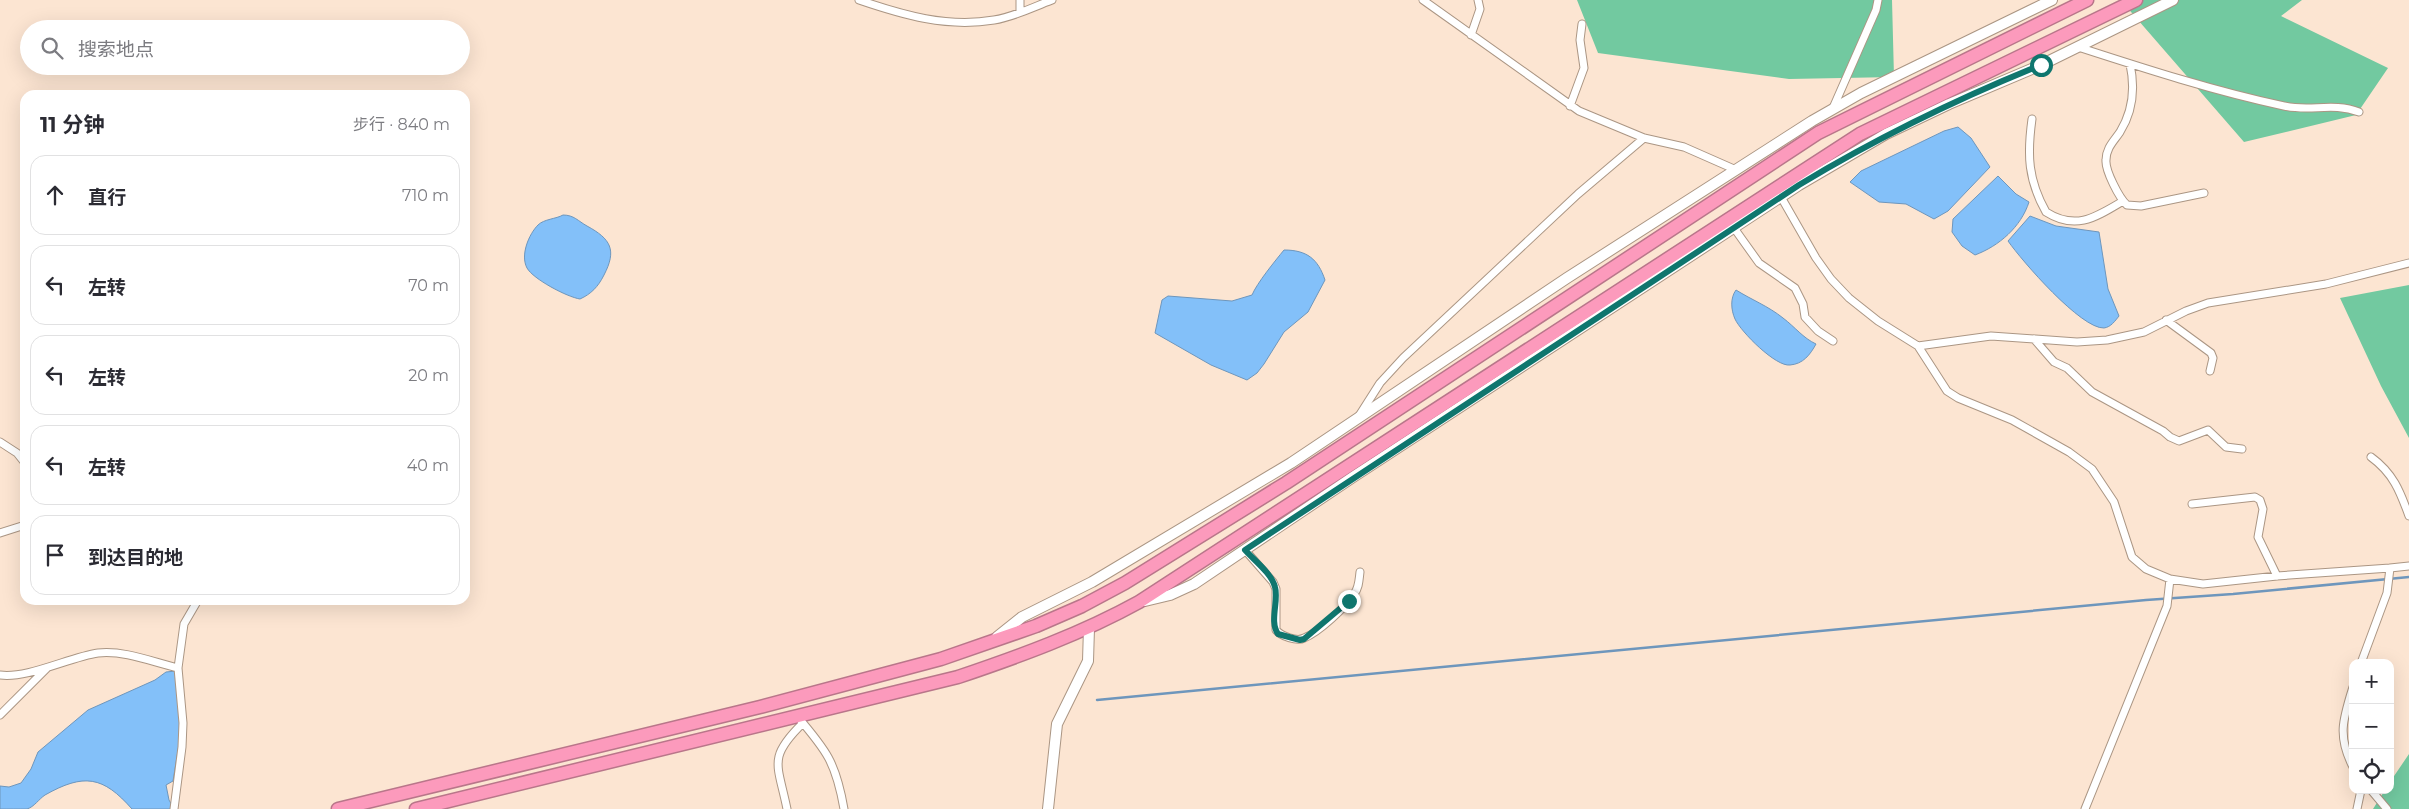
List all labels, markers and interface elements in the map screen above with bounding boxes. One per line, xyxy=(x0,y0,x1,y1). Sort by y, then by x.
search box xyxy=(20,20,470,75)
icon: search xyxy=(38,34,66,62)
text: 搜索地点 xyxy=(78,38,154,61)
route start xyxy=(2030,54,2053,77)
text: 11 分钟 xyxy=(40,112,104,137)
text: 步行 · 840 m xyxy=(353,115,450,134)
icon: ahead xyxy=(41,181,69,209)
text: 直行 xyxy=(88,186,126,209)
text: 710 m xyxy=(402,186,449,205)
icon: left xyxy=(41,271,69,299)
text: 左转 xyxy=(88,276,126,299)
text: 70 m xyxy=(408,276,449,295)
icon: left xyxy=(41,361,69,389)
text: 左转 xyxy=(88,366,126,389)
text: 20 m xyxy=(408,366,449,385)
icon: left xyxy=(41,451,69,479)
text: 左转 xyxy=(88,456,126,479)
text: 40 m xyxy=(407,456,449,475)
icon: arrive xyxy=(41,541,69,569)
text: 到达目的地 xyxy=(88,546,183,569)
route end xyxy=(1338,590,1361,613)
map controls xyxy=(2349,659,2394,794)
button: + xyxy=(2349,659,2394,704)
button: − xyxy=(2349,704,2394,749)
button: locate xyxy=(2349,749,2394,794)

